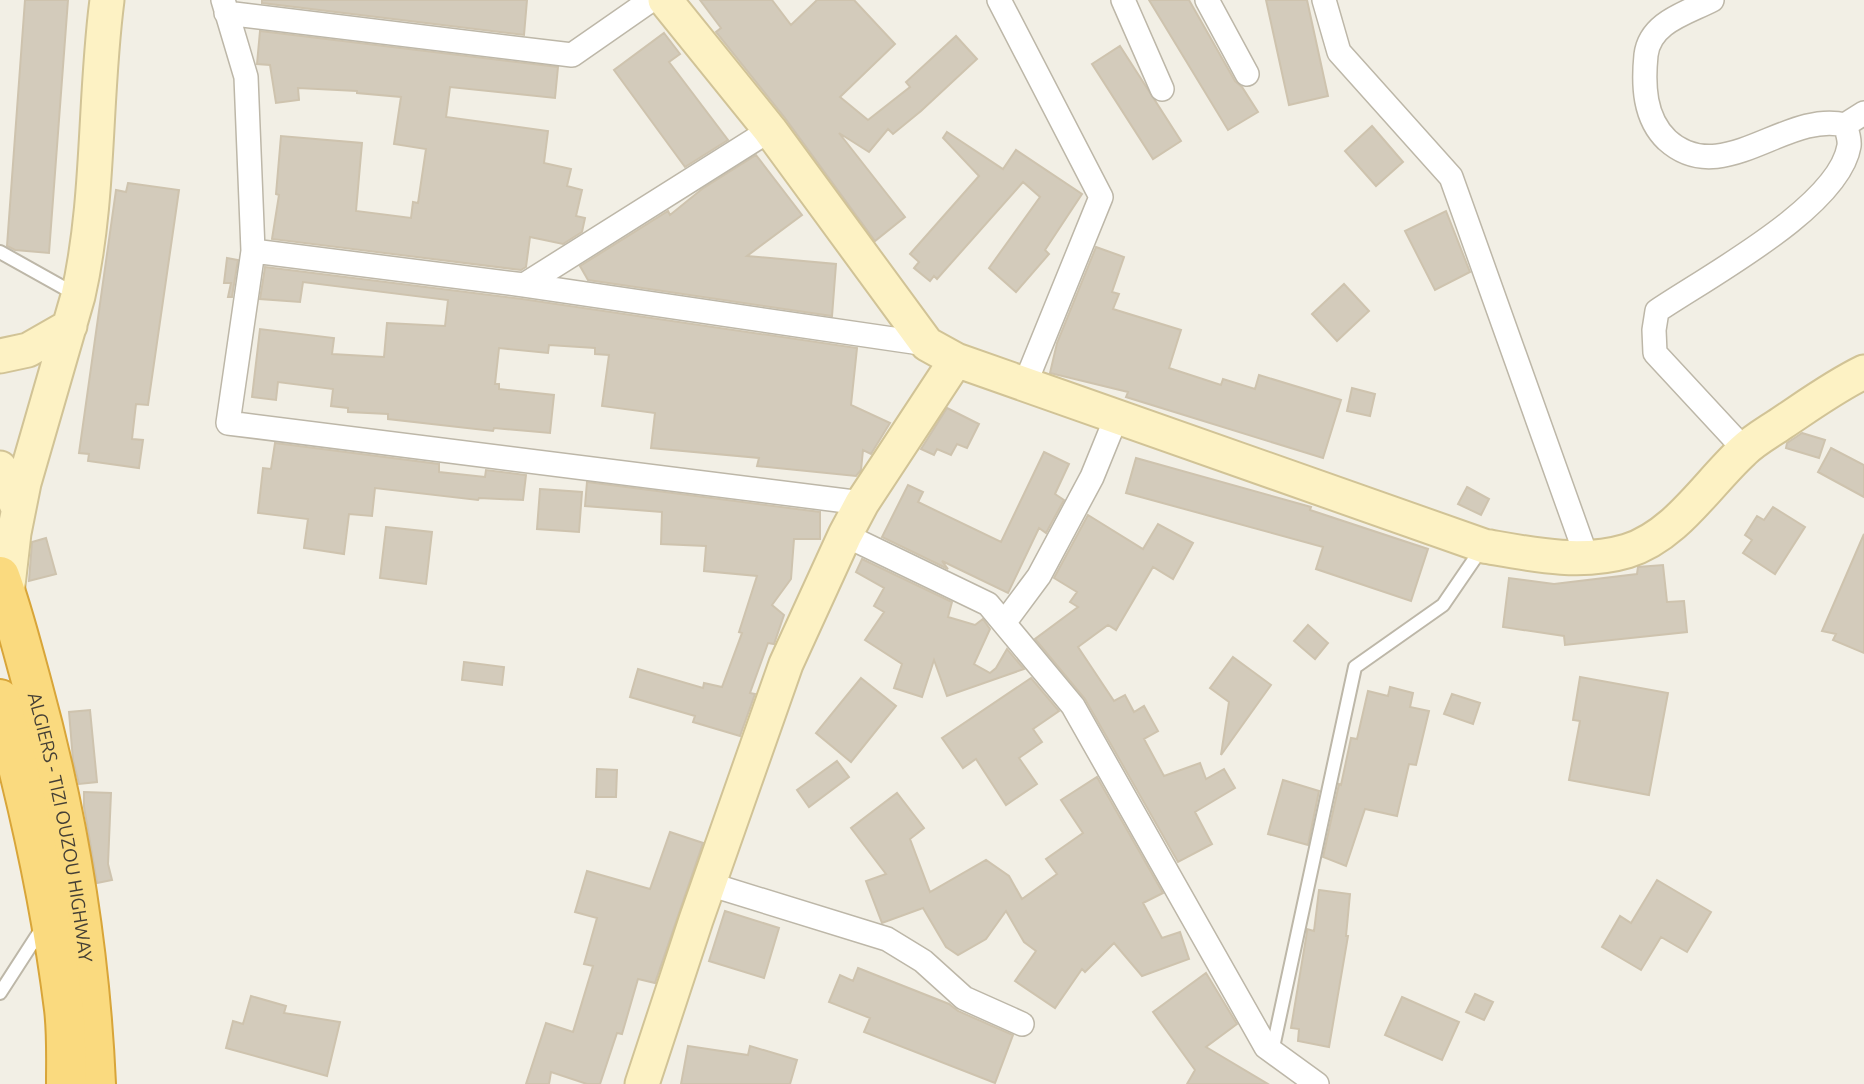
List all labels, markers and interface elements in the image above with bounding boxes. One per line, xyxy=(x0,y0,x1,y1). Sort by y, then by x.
street label: ALGIERS - TIZI OUZOU HIGHWAY xyxy=(24,690,97,963)

